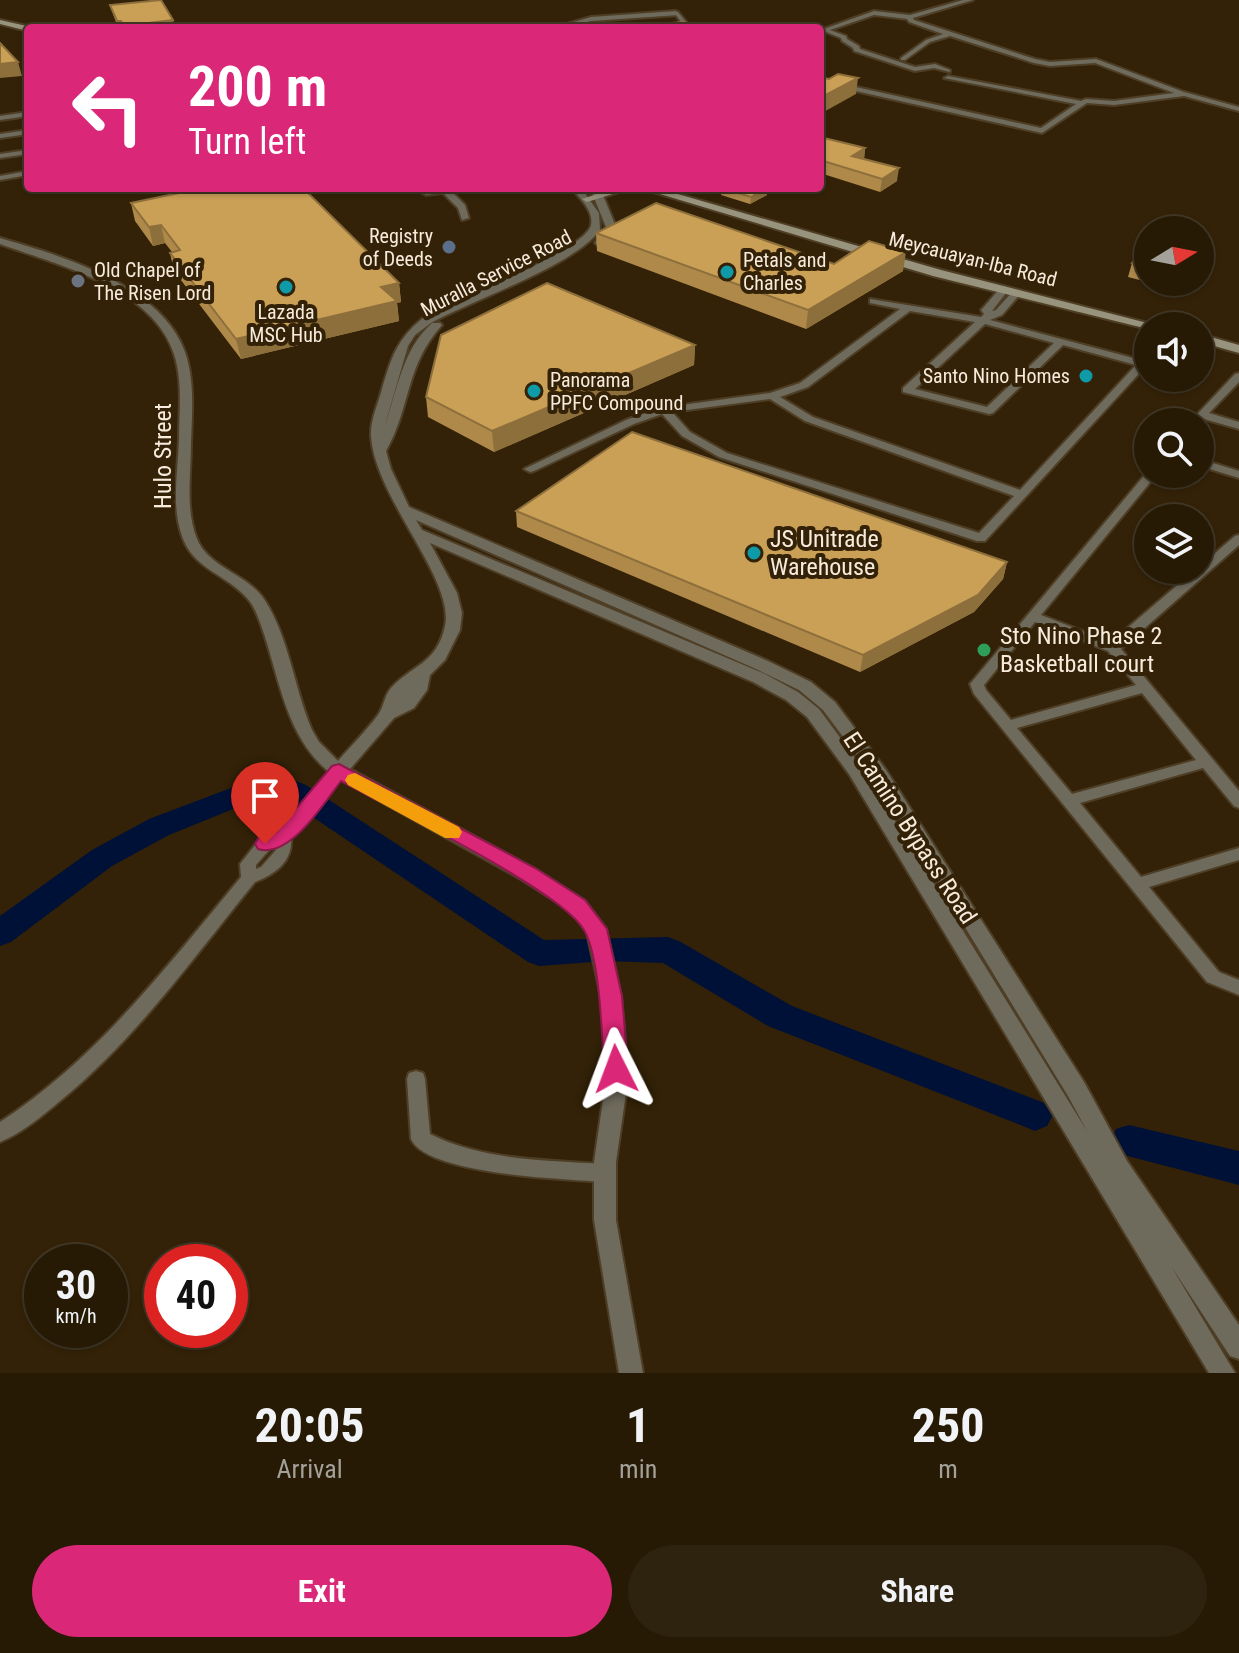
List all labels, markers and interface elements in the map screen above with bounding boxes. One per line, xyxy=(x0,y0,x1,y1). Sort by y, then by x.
text: 200 m xyxy=(188,54,327,120)
icon: left xyxy=(56,56,160,160)
text: Turn left xyxy=(188,121,306,163)
north arrow xyxy=(1134,216,1214,296)
map controls xyxy=(1134,216,1214,584)
place label: Registry of Deeds xyxy=(363,224,433,271)
street label: Muralla Service Road xyxy=(417,225,575,321)
street label: Meycauayan-Iba Road xyxy=(887,227,1059,291)
marker: Registry of Deeds xyxy=(440,238,458,256)
place label: Petals and Charles xyxy=(743,248,826,295)
place label: Old Chapel of The Risen Lord xyxy=(94,258,211,305)
marker: Petals and Charles xyxy=(718,263,736,281)
marker: Old Chapel of The Risen Lord xyxy=(69,272,87,290)
marker: Lazada MSC Hub xyxy=(277,278,295,296)
place label: Lazada MSC Hub xyxy=(249,300,323,347)
button: sound xyxy=(1134,312,1214,392)
place label: Santo Nino Homes xyxy=(923,364,1070,388)
marker: Santo Nino Homes xyxy=(1077,367,1095,385)
place label: Panorama PPFC Compound xyxy=(550,368,683,415)
marker: Panorama PPFC Compound xyxy=(525,382,543,400)
street label: Hulo Street xyxy=(149,403,177,509)
button: search xyxy=(1134,408,1214,488)
button: layers xyxy=(1134,504,1214,584)
place label: JS Unitrade Warehouse xyxy=(770,525,879,581)
marker: JS Unitrade Warehouse xyxy=(745,544,763,562)
place label: Sto Nino Phase 2 Basketball court xyxy=(1000,622,1162,678)
marker: Sto Nino Phase 2 Basketball court xyxy=(975,641,993,659)
street label: El Camino Bypass Road xyxy=(838,727,982,929)
pin xyxy=(231,762,299,844)
icon: arrive xyxy=(243,774,287,818)
position arrow xyxy=(574,1027,658,1111)
speed limit sign: 40 xyxy=(144,1244,248,1348)
text: 30 xyxy=(56,1262,96,1309)
text: km/h xyxy=(55,1304,97,1328)
text: 20:05 xyxy=(254,1397,365,1454)
text: 1 xyxy=(626,1397,650,1454)
text: 250 xyxy=(912,1397,984,1454)
text: Arrival xyxy=(276,1454,343,1484)
text: min xyxy=(619,1454,657,1484)
text: m xyxy=(938,1454,958,1484)
button: Exit xyxy=(32,1545,612,1637)
button: Share xyxy=(628,1545,1207,1637)

